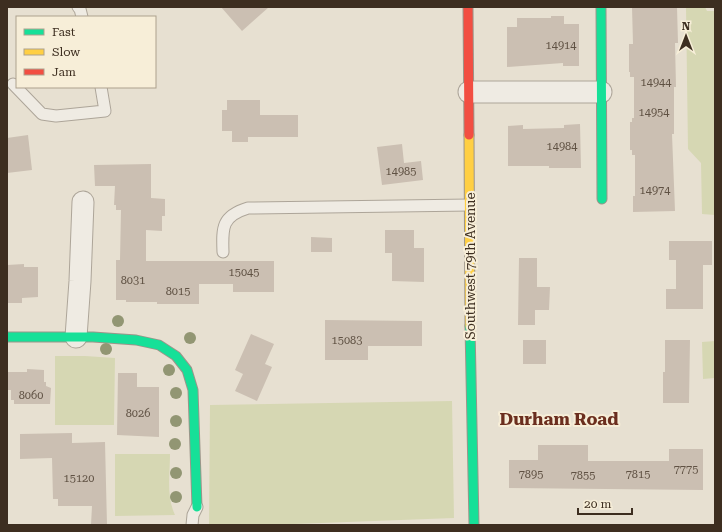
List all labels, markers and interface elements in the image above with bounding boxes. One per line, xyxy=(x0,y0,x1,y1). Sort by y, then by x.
legend xyxy=(16,16,156,88)
north arrow xyxy=(666,16,706,56)
text: N xyxy=(682,20,691,33)
text: Fast xyxy=(52,25,76,39)
house number: 14914 xyxy=(546,39,577,52)
text: Slow xyxy=(52,45,80,59)
text: Jam xyxy=(52,65,76,79)
house number: 14944 xyxy=(641,76,672,89)
house number: 14954 xyxy=(639,106,670,119)
house number: 14984 xyxy=(547,140,578,153)
house number: 14985 xyxy=(386,165,416,178)
house number: 14974 xyxy=(640,184,671,197)
street label: Southwest 79th Avenue xyxy=(463,192,478,340)
house number: 15045 xyxy=(229,266,259,279)
house number: 8031 xyxy=(121,274,145,287)
house number: 8015 xyxy=(166,285,190,298)
house number: 15083 xyxy=(332,334,362,347)
house number: 8060 xyxy=(19,389,43,402)
house number: 8026 xyxy=(126,407,150,420)
district label: Durham Road xyxy=(499,409,619,429)
house number: 7775 xyxy=(674,463,698,476)
house number: 7895 xyxy=(519,468,543,481)
house number: 7815 xyxy=(626,468,650,481)
house number: 7855 xyxy=(571,469,595,482)
house number: 15120 xyxy=(64,472,94,485)
scale bar xyxy=(578,490,632,516)
text: 20 m xyxy=(584,497,611,511)

